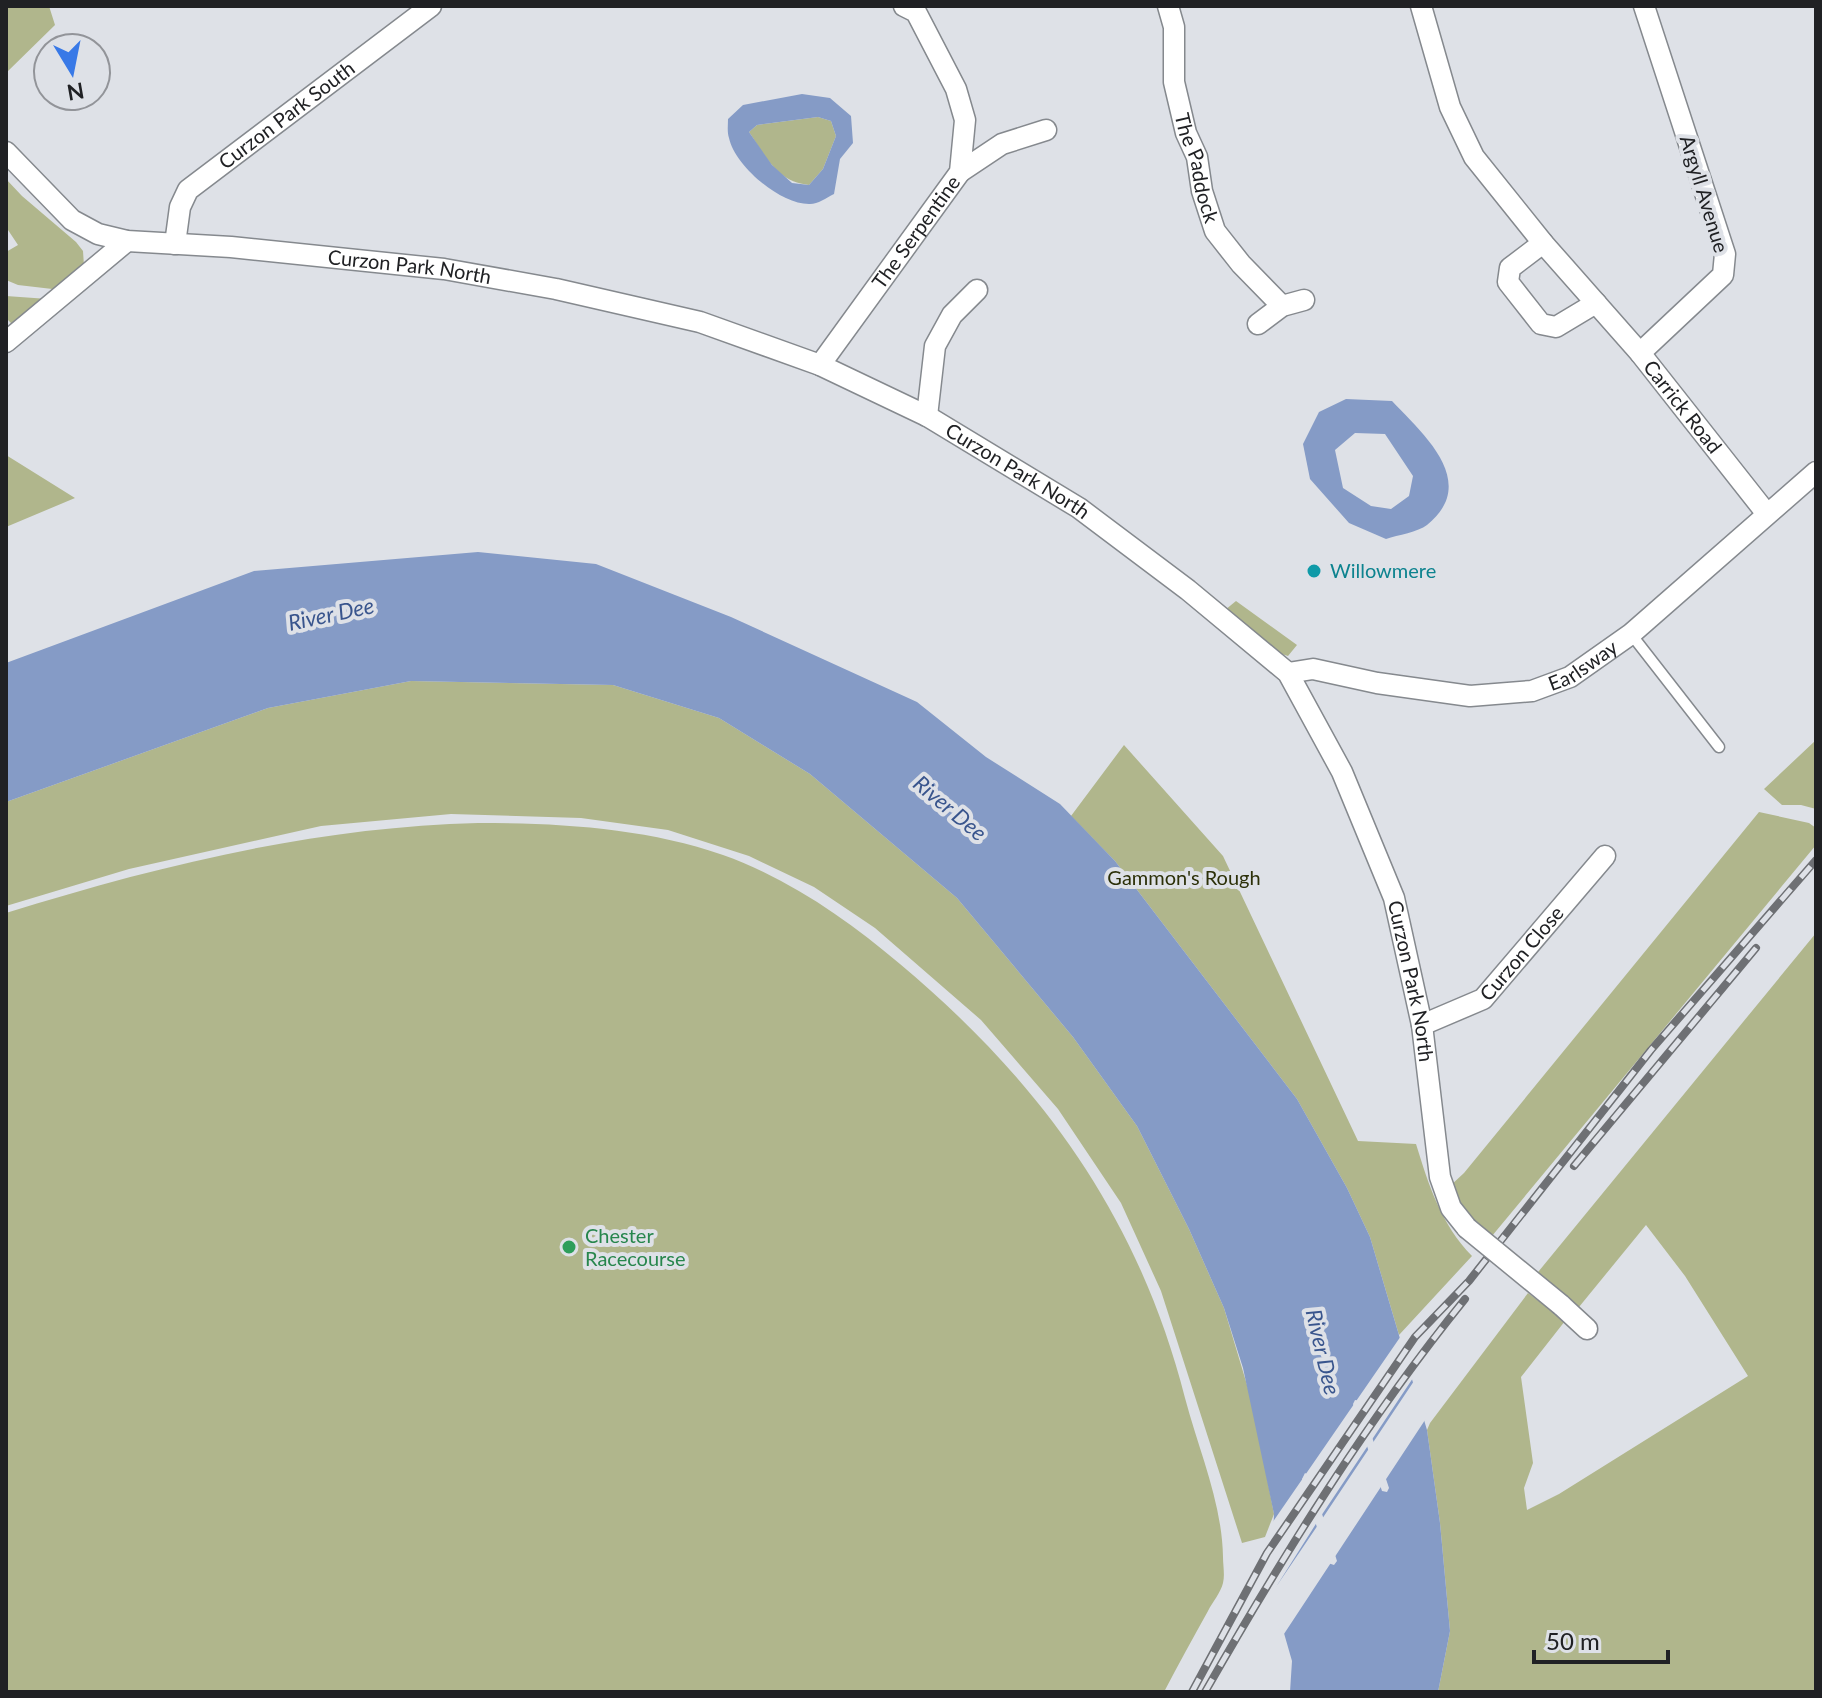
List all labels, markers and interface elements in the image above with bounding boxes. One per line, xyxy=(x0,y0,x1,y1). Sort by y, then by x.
north arrow xyxy=(32,32,112,112)
street label: Curzon Park South xyxy=(214,55,359,173)
text: N xyxy=(65,77,86,107)
street label: The Paddock xyxy=(1171,111,1225,226)
street label: Argyll Avenue xyxy=(1676,132,1734,255)
street label: The Serpentine xyxy=(866,170,965,293)
street label: Curzon Park North xyxy=(327,244,493,288)
street label: Carrick Road xyxy=(1639,355,1727,458)
street label: Curzon Park North xyxy=(942,417,1095,523)
place label: Willowmere xyxy=(1330,558,1436,582)
marker: Willowmere xyxy=(1305,562,1323,580)
water label: River Dee xyxy=(285,591,376,636)
street label: Earlsway xyxy=(1545,634,1622,695)
water label: River Dee xyxy=(908,769,992,846)
park label: Gammon's Rough xyxy=(1107,865,1261,889)
street label: Curzon Park North xyxy=(1384,898,1439,1063)
street label: Curzon Close xyxy=(1474,901,1568,1005)
place label: Chester Racecourse xyxy=(585,1223,686,1270)
marker: Chester Racecourse xyxy=(560,1238,578,1256)
water label: River Dee xyxy=(1301,1306,1346,1397)
scale bar xyxy=(1534,1614,1668,1664)
text: 50 m xyxy=(1546,1626,1600,1655)

